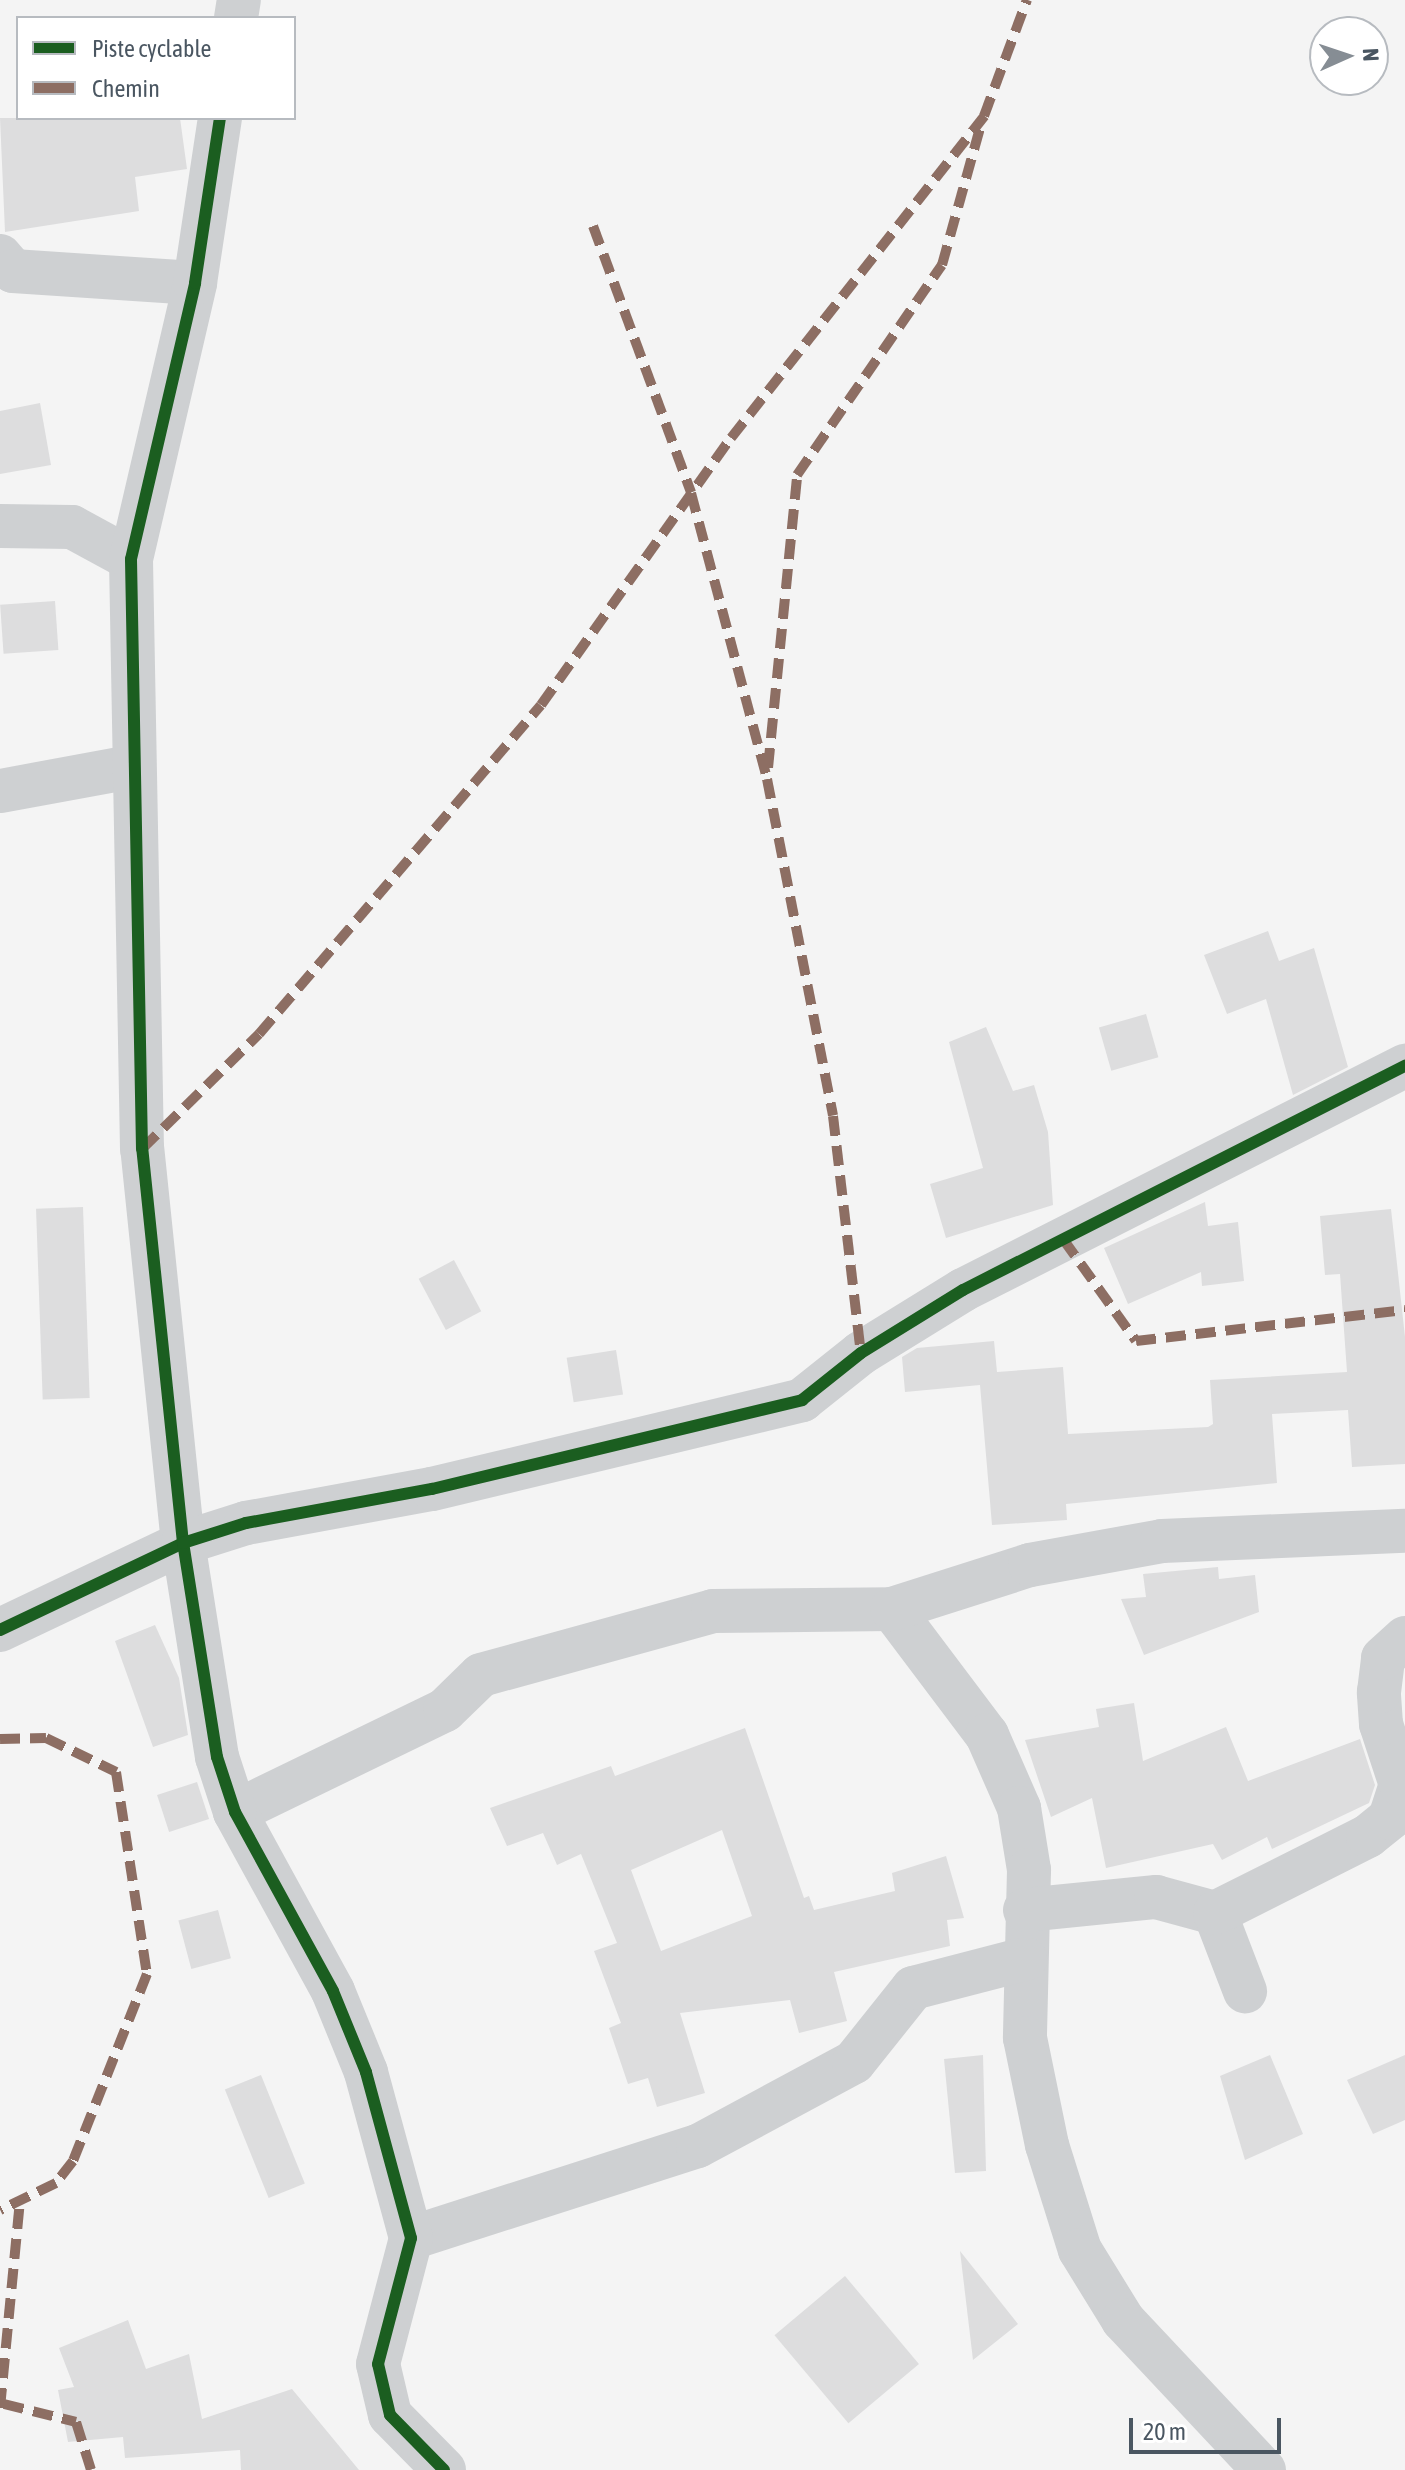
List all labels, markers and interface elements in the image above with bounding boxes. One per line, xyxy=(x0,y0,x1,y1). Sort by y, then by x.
legend xyxy=(16,16,296,120)
north arrow xyxy=(1309,16,1389,96)
text: Piste cyclable xyxy=(92,35,211,62)
text: N xyxy=(1358,48,1384,62)
text: Chemin xyxy=(92,75,160,102)
scale bar xyxy=(1133,2402,1285,2452)
text: 20 m xyxy=(1143,2418,1186,2445)

